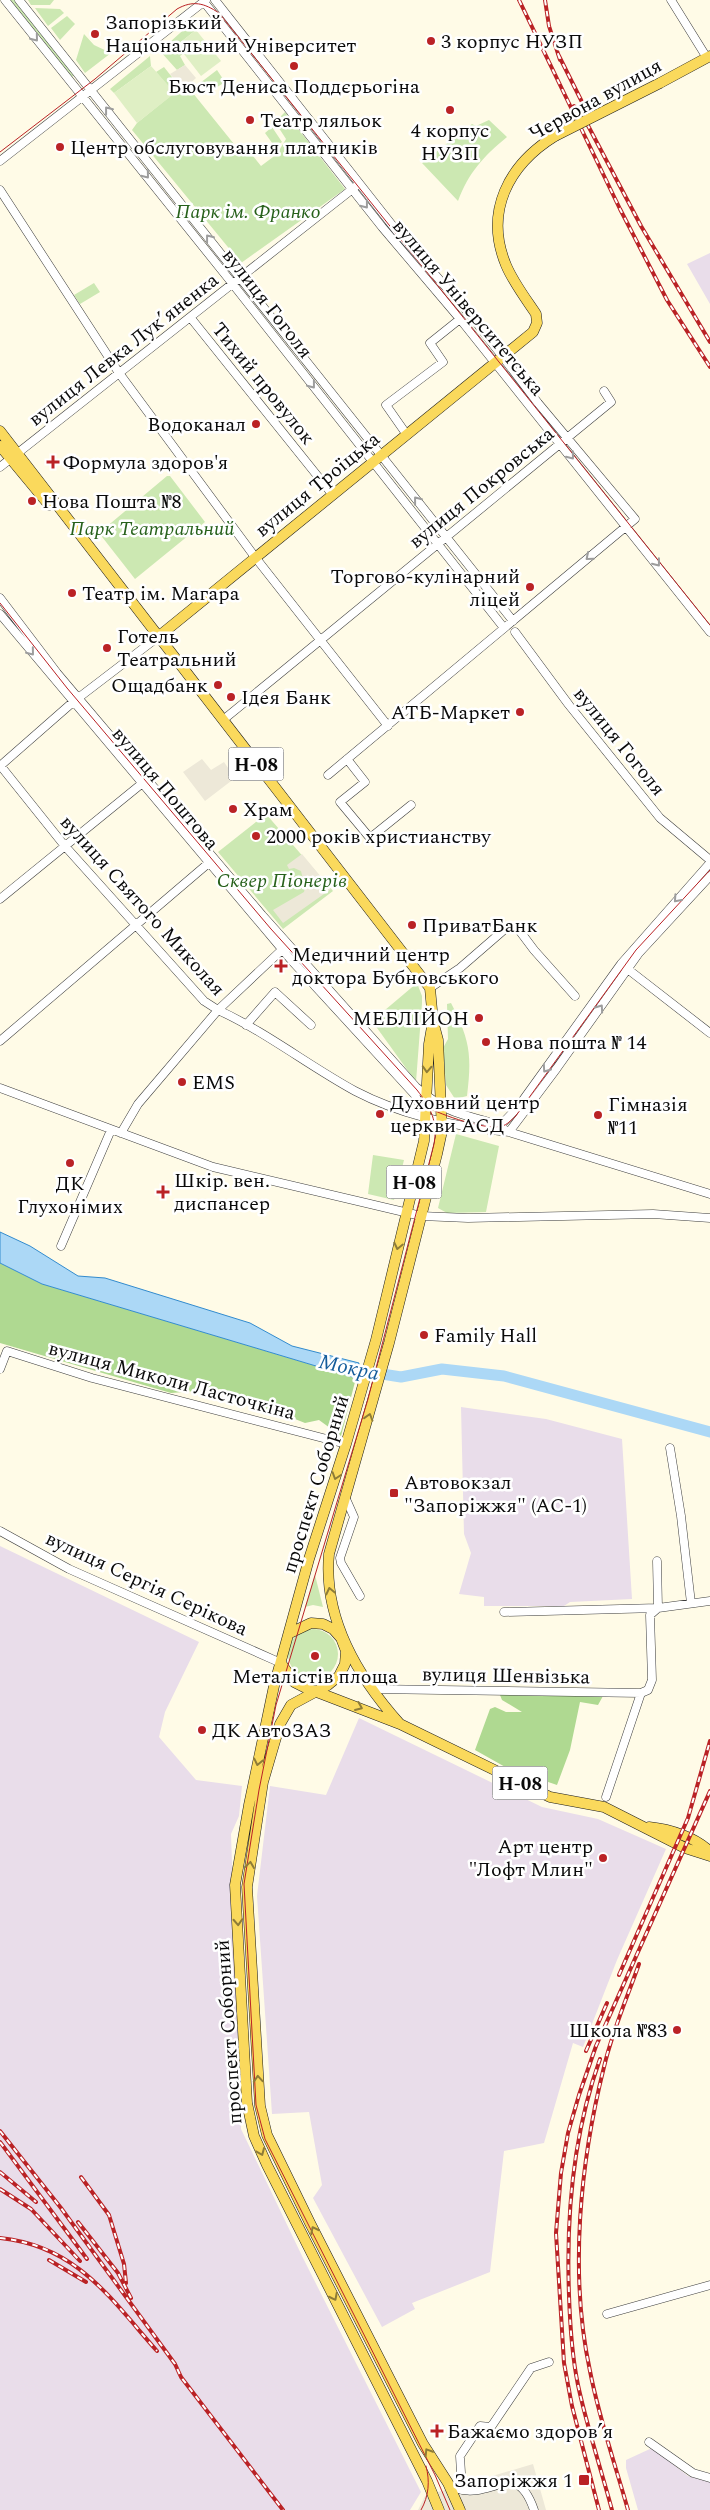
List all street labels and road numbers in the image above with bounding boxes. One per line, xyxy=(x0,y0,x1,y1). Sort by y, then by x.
street label: Червона вулиця xyxy=(523,51,668,149)
street label: вулиця Університетська xyxy=(385,212,552,403)
street label: вулиця Гоголя xyxy=(214,242,320,365)
street label: вулиця Левка Лукʼяненка xyxy=(22,266,225,434)
street label: Тихий провулок xyxy=(204,316,322,451)
street label: вулиця Покровська xyxy=(402,419,561,556)
street label: вулиця Троїцька xyxy=(249,425,387,545)
street label: вулиця Гоголя xyxy=(566,681,673,803)
street label: вулиця Поштова xyxy=(104,720,226,857)
road number: Н-08 xyxy=(228,748,284,781)
street label: вулиця Святого Миколая xyxy=(53,808,232,1003)
road number: Н-08 xyxy=(386,1166,442,1198)
street label: вулиця Миколи Ласточкіна xyxy=(45,1334,299,1428)
street label: проспект Соборний xyxy=(275,1391,357,1577)
street label: вулиця Сергія Серікова xyxy=(40,1524,253,1644)
street label: вулиця Шенвізька xyxy=(421,1660,591,1692)
road number: Н-08 xyxy=(492,1766,548,1800)
street label: проспект Соборний xyxy=(208,1938,250,2125)

